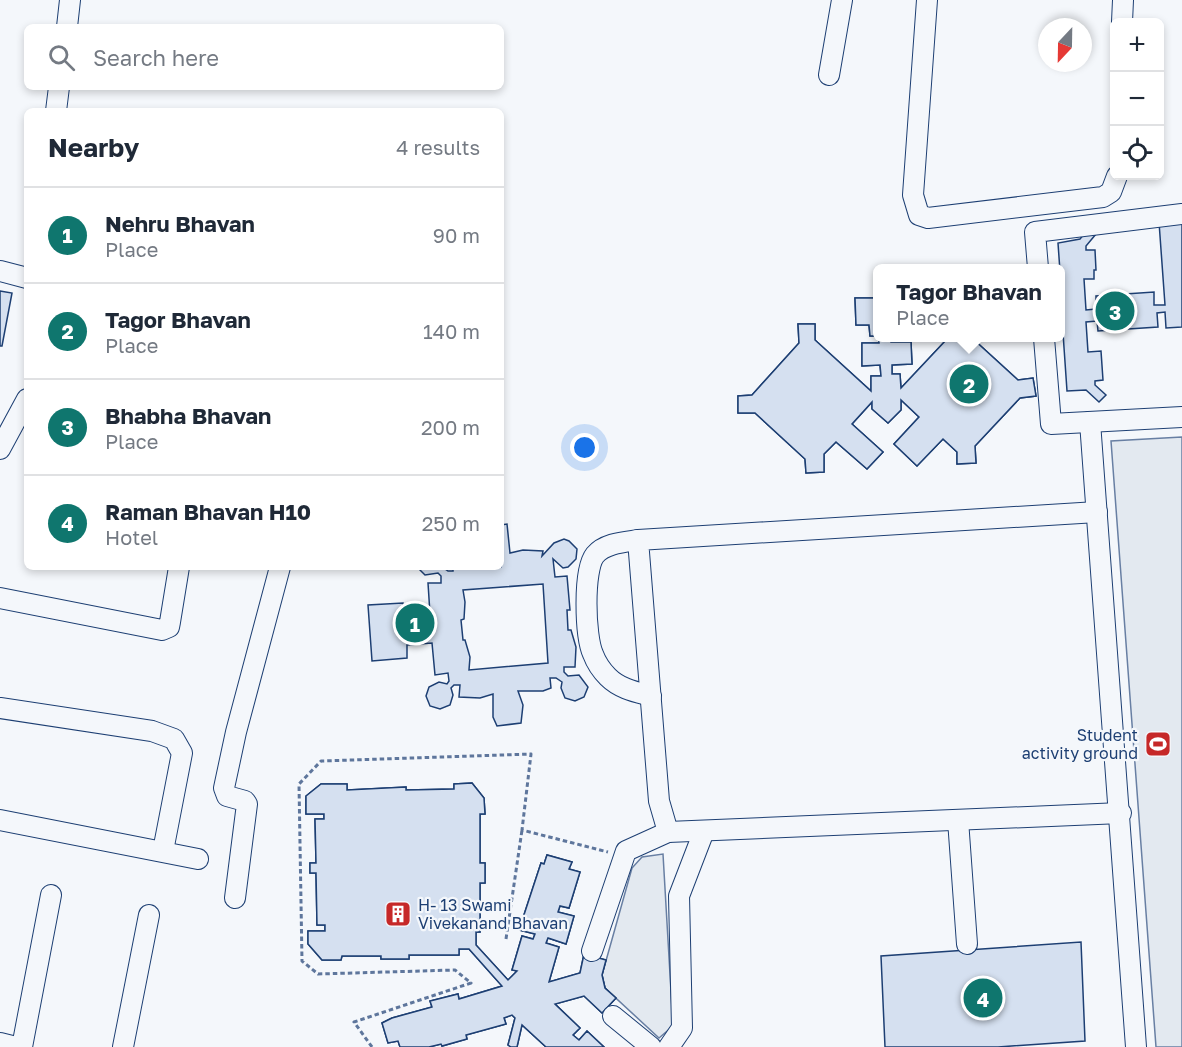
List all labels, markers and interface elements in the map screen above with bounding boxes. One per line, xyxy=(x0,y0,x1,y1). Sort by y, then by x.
north arrow xyxy=(1038,18,1092,72)
map controls xyxy=(1110,18,1164,180)
button: + xyxy=(1110,18,1164,72)
search box xyxy=(24,24,504,90)
icon: search xyxy=(45,41,78,74)
text: Search here xyxy=(93,44,219,71)
button: − xyxy=(1110,72,1164,126)
button: locate xyxy=(1110,126,1164,180)
text: Nearby xyxy=(48,132,139,163)
text: 4 results xyxy=(396,135,480,159)
text: Nehru Bhavan xyxy=(105,210,255,237)
text: 1 xyxy=(62,223,73,247)
text: 90 m xyxy=(433,223,480,247)
text: Place xyxy=(105,237,158,261)
popup xyxy=(873,264,1065,342)
text: Tagor Bhavan xyxy=(896,278,1042,305)
pin: 3 xyxy=(1096,288,1134,334)
text: Place xyxy=(896,305,949,329)
text: Tagor Bhavan xyxy=(105,306,251,333)
text: 2 xyxy=(61,319,74,343)
text: 140 m xyxy=(423,319,480,343)
text: Place xyxy=(105,333,158,357)
pin: 2 xyxy=(950,362,988,406)
text: Bhabha Bhavan xyxy=(105,402,271,429)
text: 3 xyxy=(61,415,74,439)
text: 200 m xyxy=(421,415,480,439)
text: Place xyxy=(105,429,158,453)
your location xyxy=(570,433,599,462)
text: Raman Bhavan H10 xyxy=(105,498,311,525)
text: 4 xyxy=(61,511,74,535)
text: 250 m xyxy=(422,511,480,535)
text: Hotel xyxy=(105,525,158,549)
pin: 1 xyxy=(396,600,434,646)
place label: Student activity ground xyxy=(1022,725,1138,763)
sports icon: Student activity ground xyxy=(1143,729,1173,759)
place label: H- 13 Swami Vivekanand Bhavan xyxy=(418,895,568,933)
building icon: H- 13 Swami Vivekanand Bhavan xyxy=(383,899,413,929)
pin: 4 xyxy=(964,976,1002,1020)

